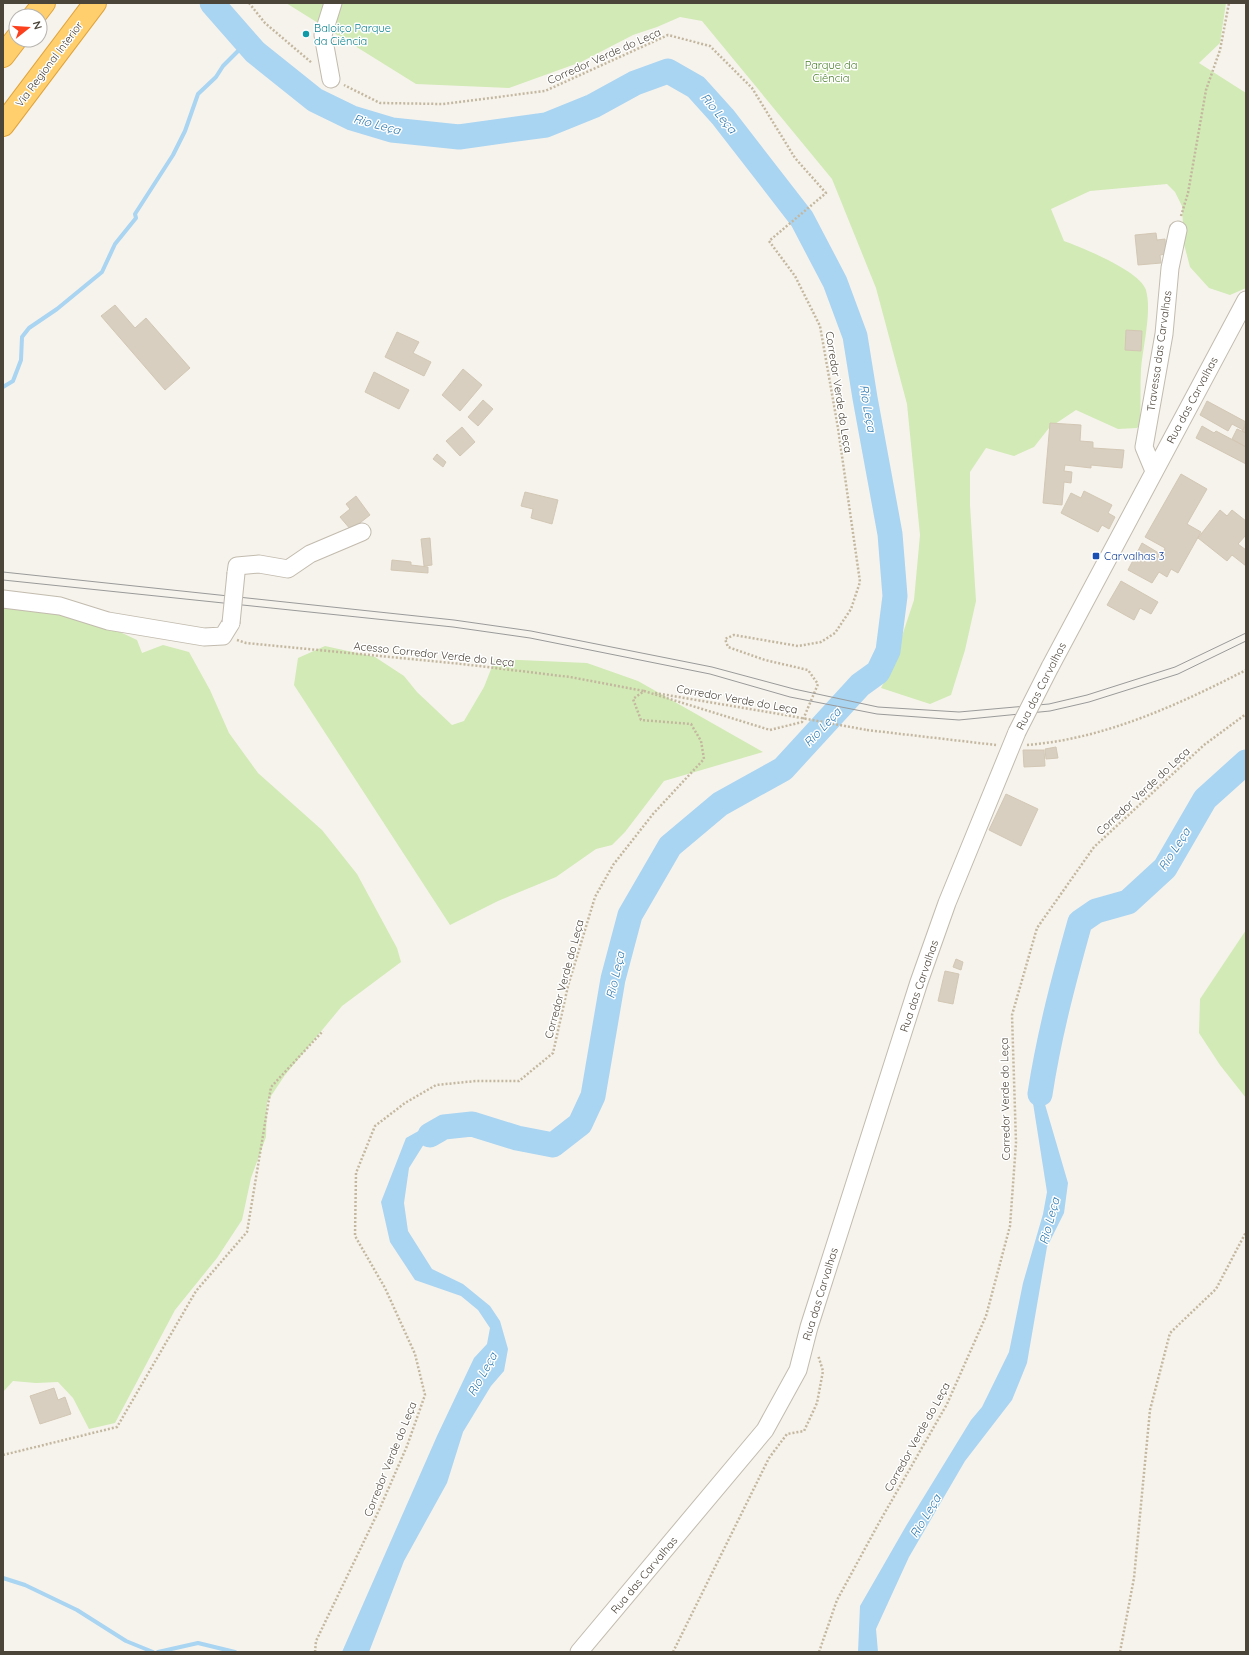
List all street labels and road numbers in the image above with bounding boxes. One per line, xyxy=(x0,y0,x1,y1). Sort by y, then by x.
street label: Via Regional Interior xyxy=(12,18,86,110)
street label: Corredor Verde do Leça xyxy=(545,25,663,87)
street label: Travessa das Carvalhas xyxy=(1144,290,1174,412)
street label: Corredor Verde do Leça xyxy=(822,330,856,454)
street label: Rua das Carvalhas xyxy=(1163,354,1221,446)
street label: Acesso Corredor Verde do Leça xyxy=(353,639,515,669)
street label: Rua das Carvalhas xyxy=(1013,640,1069,732)
street label: Corredor Verde do Leça xyxy=(675,681,799,717)
street label: Corredor Verde do Leça xyxy=(1093,744,1193,838)
street label: Corredor Verde do Leça xyxy=(541,918,587,1040)
street label: Rua das Carvalhas xyxy=(897,938,941,1034)
street label: Corredor Verde do Leça xyxy=(997,1038,1013,1160)
street label: Rua das Carvalhas xyxy=(799,1246,841,1342)
street label: Corredor Verde do Leça xyxy=(881,1380,953,1494)
street label: Corredor Verde do Leça xyxy=(361,1399,419,1519)
street label: Rua das Carvalhas xyxy=(608,1534,680,1616)

